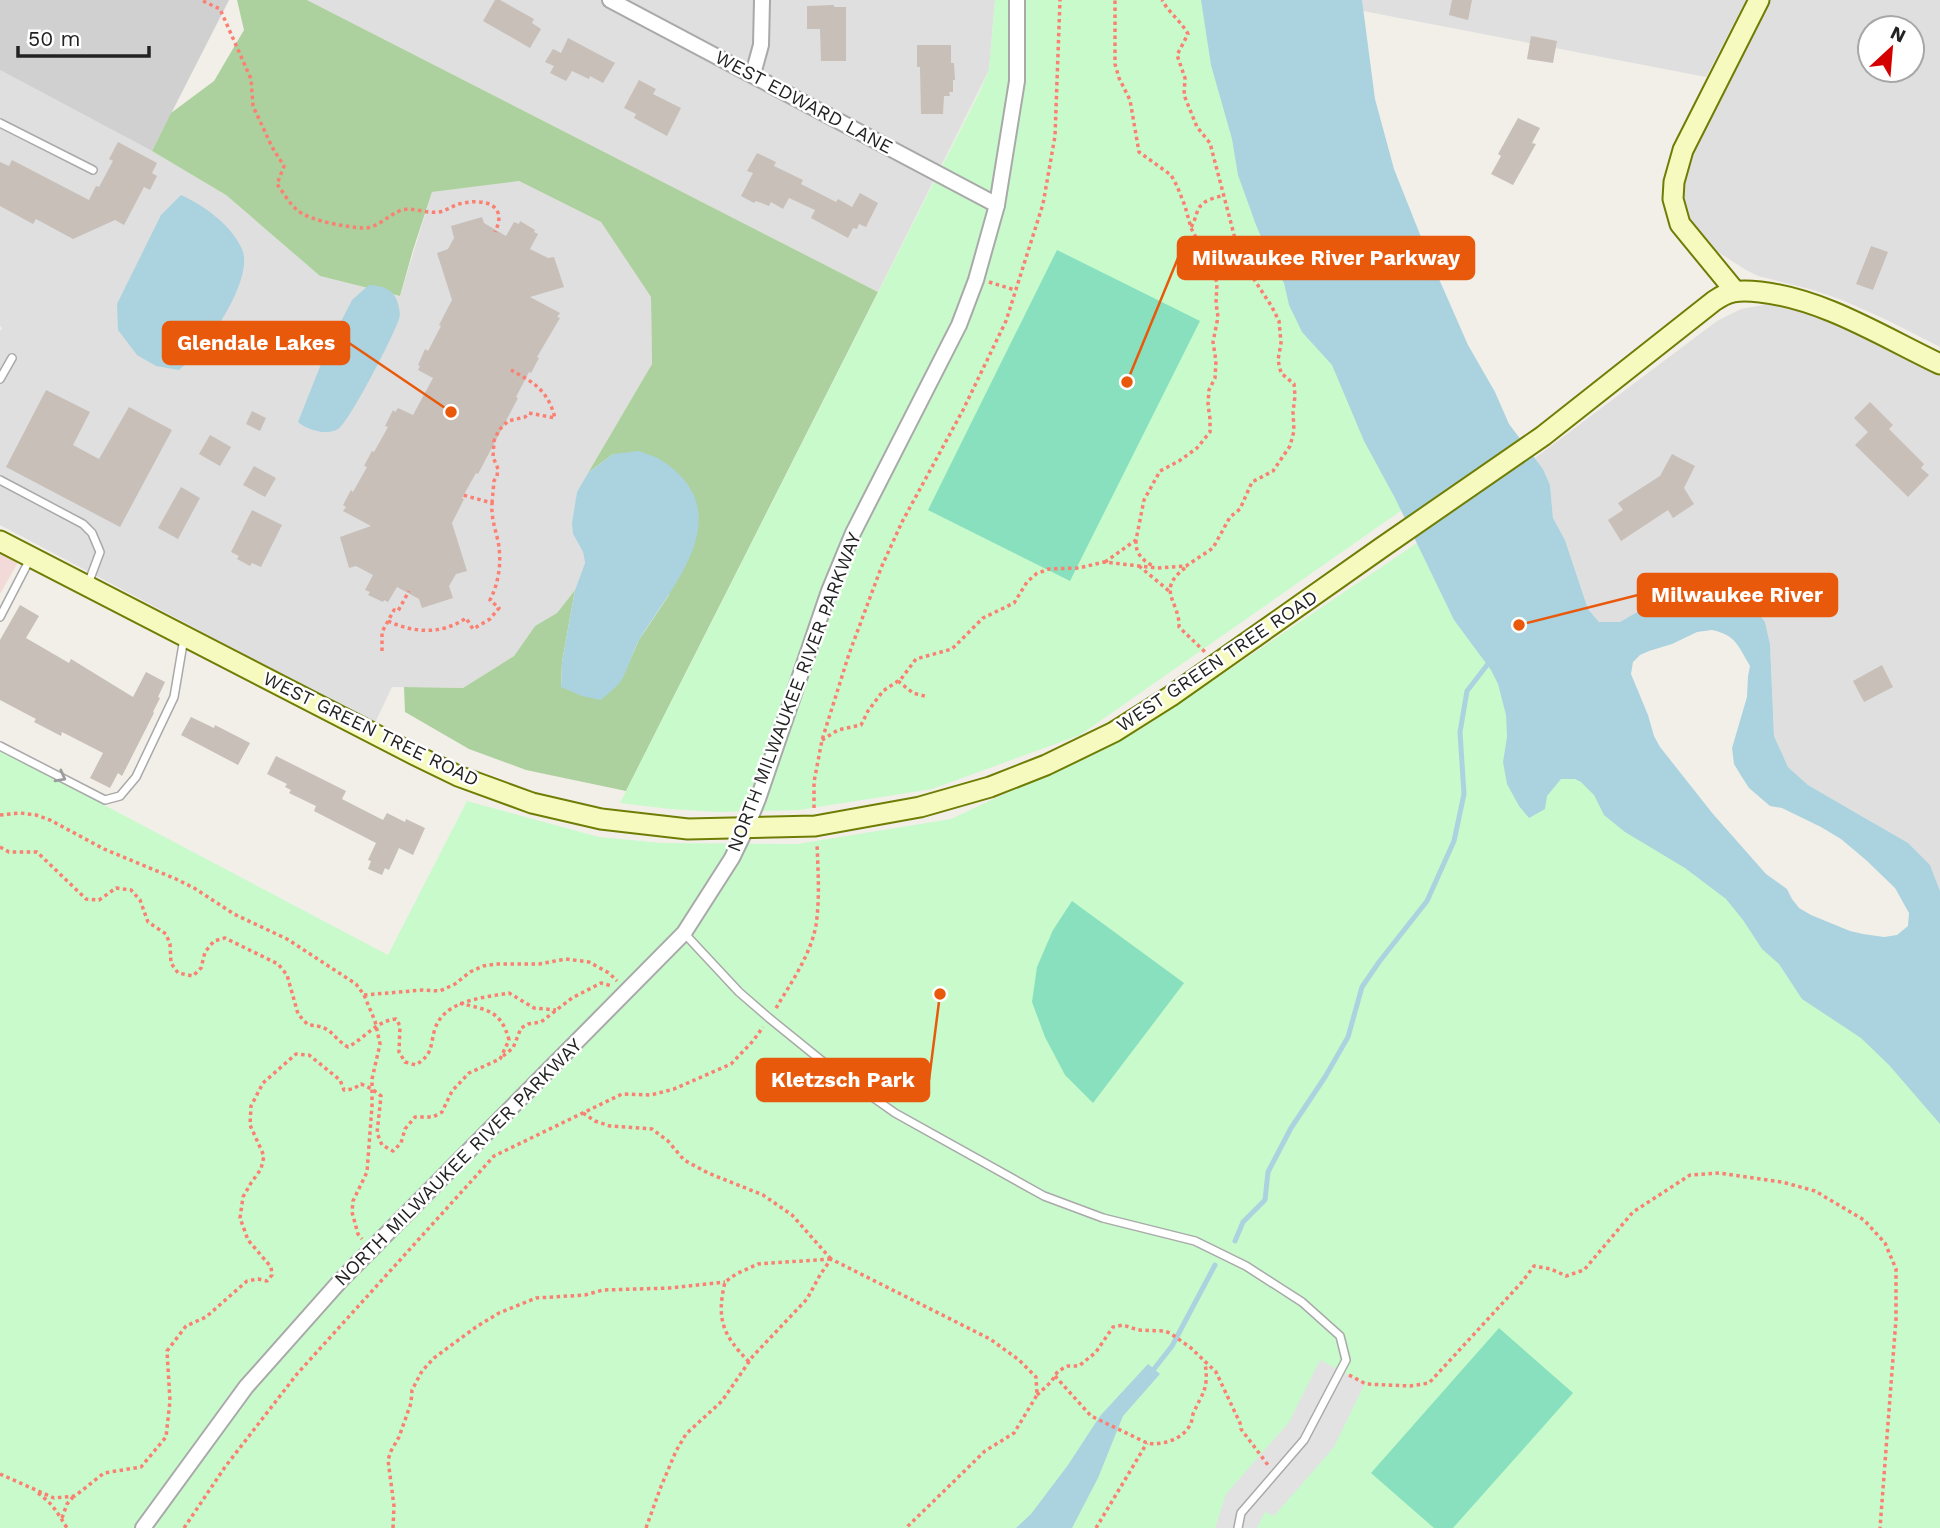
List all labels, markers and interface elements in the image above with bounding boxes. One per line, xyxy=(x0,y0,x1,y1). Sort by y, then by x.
scale bar xyxy=(18,14,149,58)
north arrow xyxy=(1856,14,1926,84)
text: N xyxy=(1887,21,1910,48)
text: 50 m xyxy=(28,26,80,51)
street label: WEST EDWARD LANE xyxy=(711,45,897,159)
callout: Milwaukee River Parkway xyxy=(1178,237,1474,279)
text: Milwaukee River Parkway xyxy=(1192,245,1460,270)
callout: Glendale Lakes xyxy=(163,322,349,364)
text: Glendale Lakes xyxy=(177,330,335,355)
street label: NORTH MILWAUKEE RIVER PARKWAY xyxy=(722,529,866,855)
callout: Milwaukee River xyxy=(1638,574,1837,616)
text: Milwaukee River xyxy=(1651,582,1823,607)
street label: WEST GREEN TREE ROAD xyxy=(1112,585,1322,737)
street label: WEST GREEN TREE ROAD xyxy=(259,667,483,791)
one-way arrow xyxy=(53,769,66,782)
street label: NORTH MILWAUKEE RIVER PARKWAY xyxy=(330,1033,587,1290)
callout: Kletzsch Park xyxy=(757,1059,929,1101)
text: Kletzsch Park xyxy=(771,1067,916,1092)

